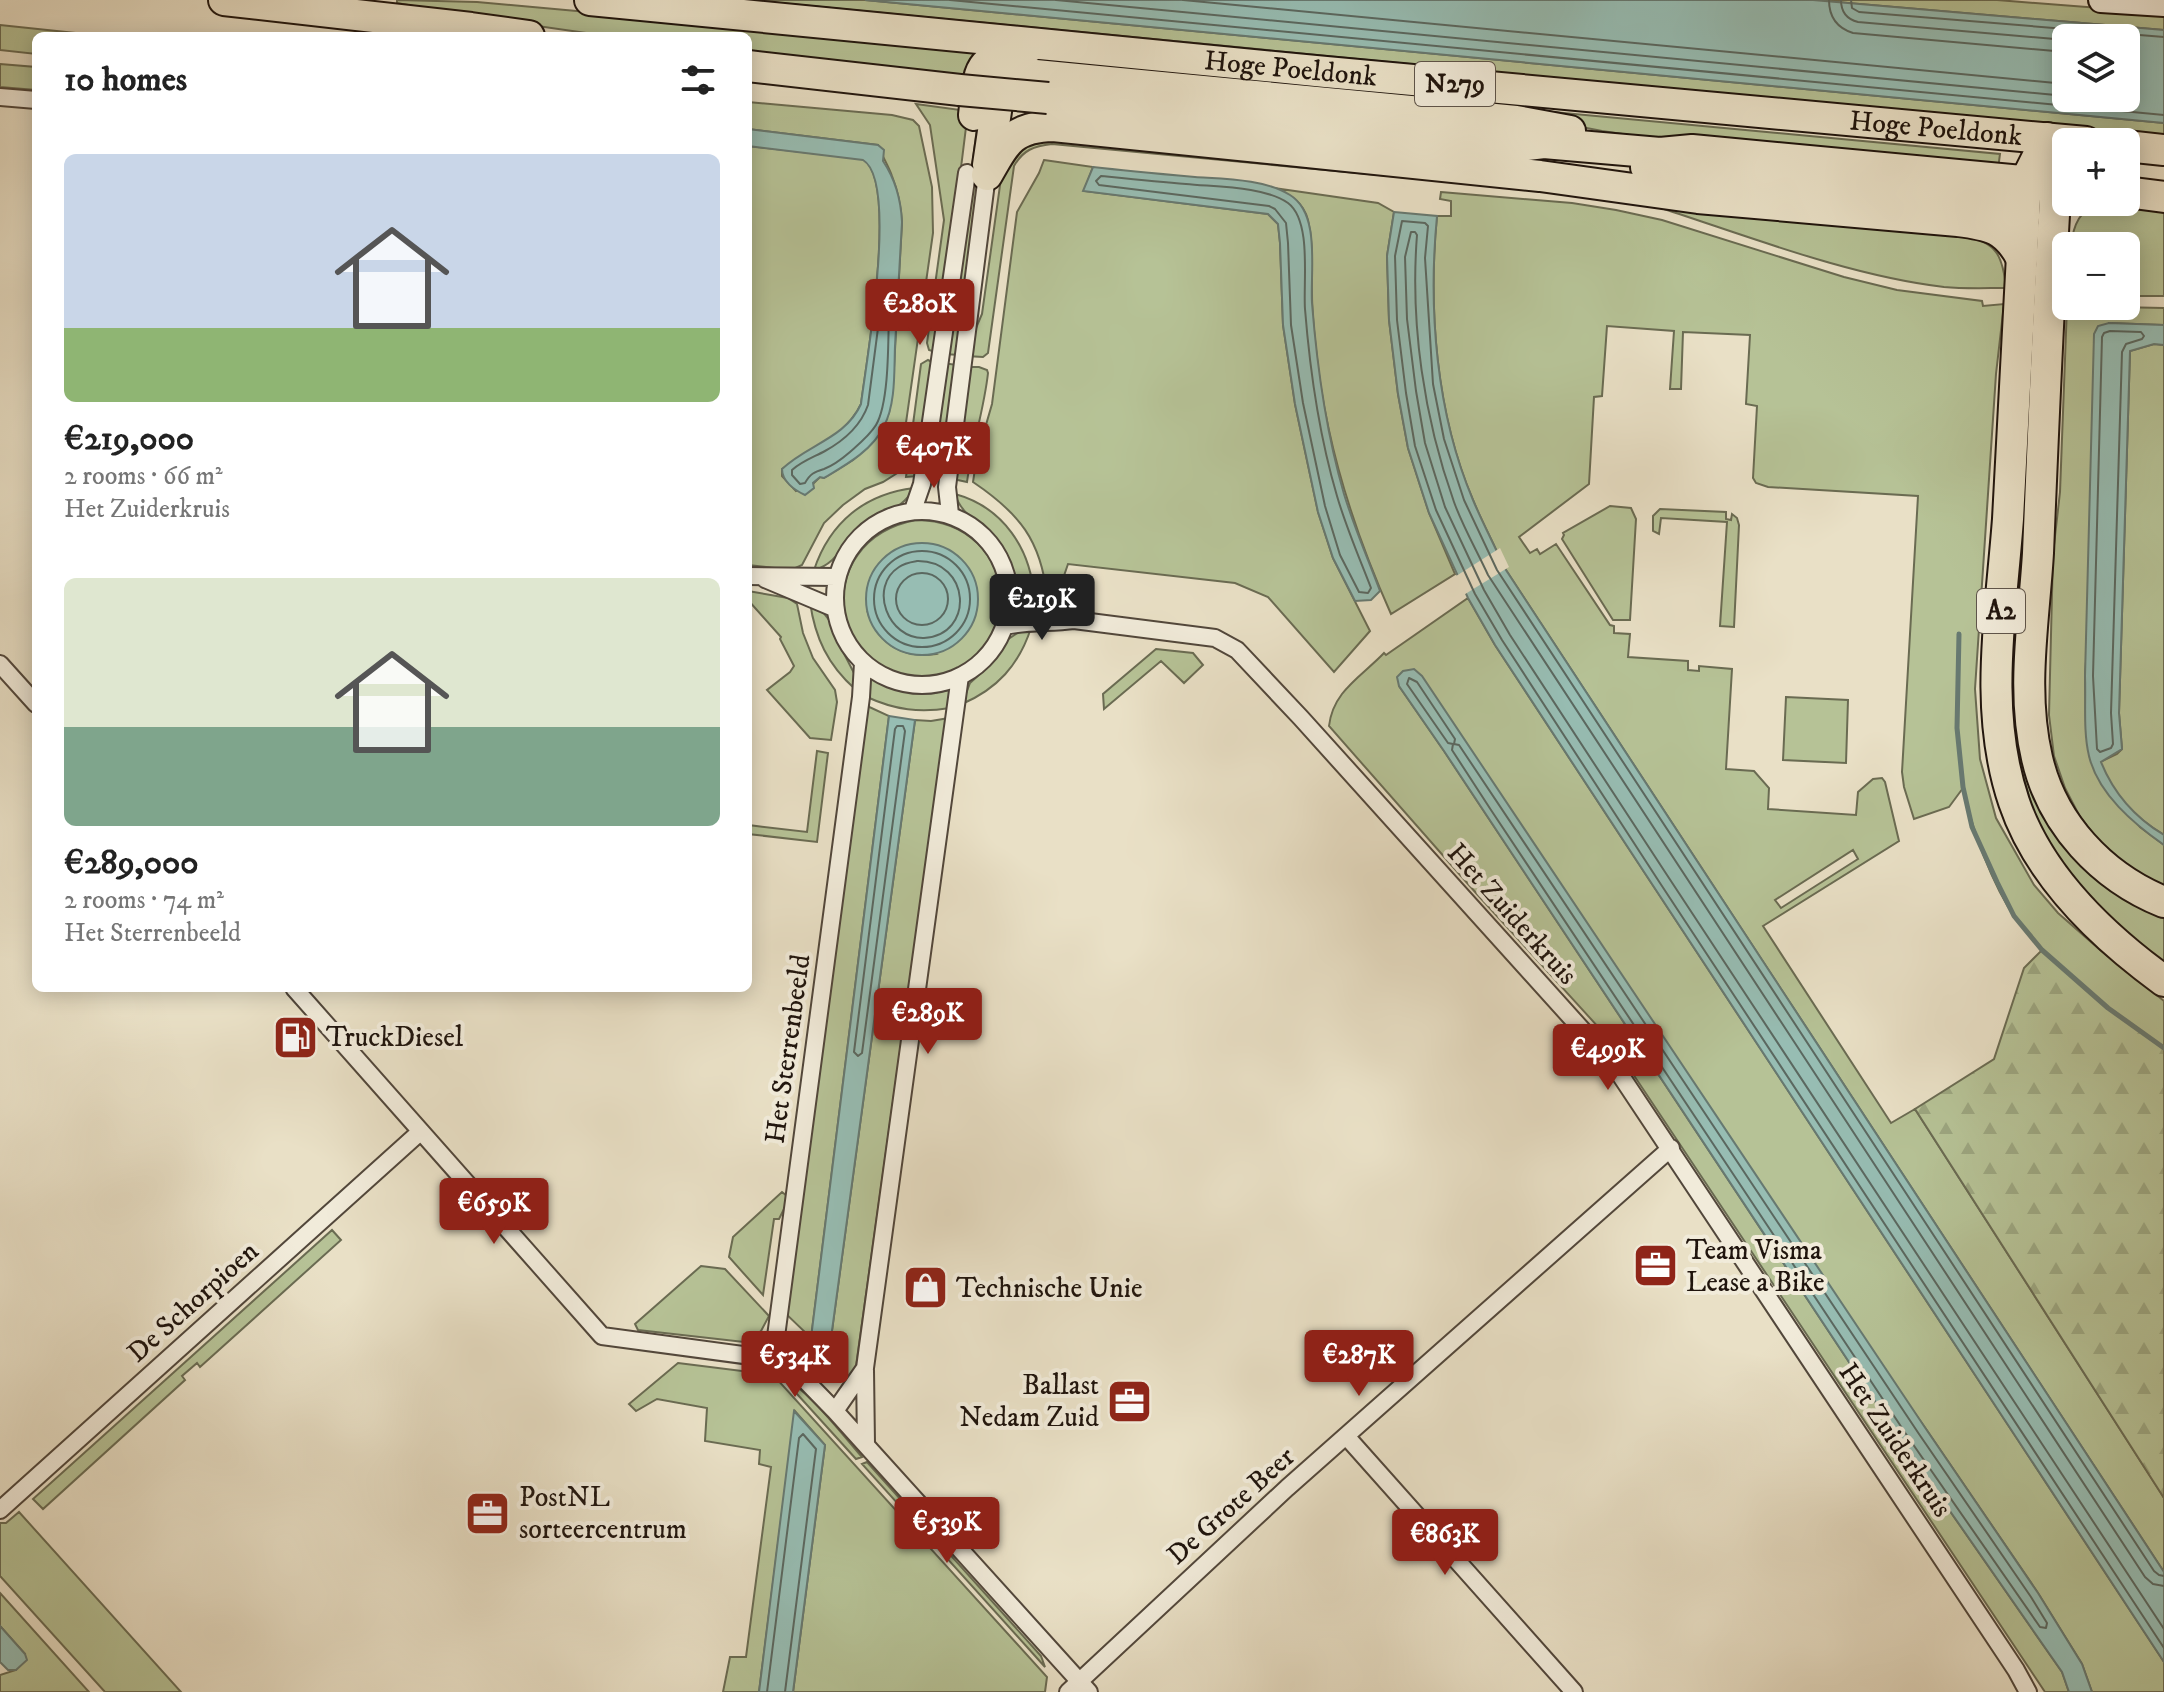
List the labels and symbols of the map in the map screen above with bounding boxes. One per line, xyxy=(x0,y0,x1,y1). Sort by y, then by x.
street label: Hoge Poeldonk xyxy=(1203,43,1379,94)
road number: N279 xyxy=(1415,62,1495,106)
street label: Hoge Poeldonk xyxy=(1848,103,2024,154)
pin: €280K xyxy=(864,279,976,347)
pin: €407K xyxy=(878,422,990,490)
pin: €219K xyxy=(986,574,1098,642)
road number: A2 xyxy=(1977,589,2025,633)
street label: Het Zuiderkruis xyxy=(1439,836,1585,992)
street label: Het Sterrenbeeld xyxy=(757,952,819,1146)
pin: €289K xyxy=(872,988,984,1056)
fuel station icon: TruckDiesel xyxy=(271,1013,319,1061)
place label: TruckDiesel xyxy=(326,1020,464,1055)
pin: €499K xyxy=(1552,1024,1664,1092)
pin: €659K xyxy=(438,1178,550,1246)
place label: Team Visma Lease a Bike xyxy=(1686,1233,1825,1300)
street label: De Schorpioen xyxy=(120,1234,266,1370)
office icon: Team Visma Lease a Bike xyxy=(1631,1242,1679,1290)
shop icon: Technische Unie xyxy=(901,1264,949,1312)
place label: Technische Unie xyxy=(956,1271,1143,1306)
pin: €287K xyxy=(1303,1330,1415,1398)
pin: €534K xyxy=(739,1331,851,1399)
street label: Het Zuiderkruis xyxy=(1831,1356,1959,1524)
place label: Ballast Nedam Zuid xyxy=(959,1368,1099,1435)
office icon: Ballast Nedam Zuid xyxy=(1106,1377,1154,1425)
street label: De Grote Beer xyxy=(1160,1439,1303,1573)
place label: PostNL sorteercentrum xyxy=(519,1480,687,1547)
office icon: PostNL sorteercentrum xyxy=(464,1489,512,1537)
pin: €539K xyxy=(891,1497,1003,1565)
pin: €863K xyxy=(1389,1509,1501,1577)

